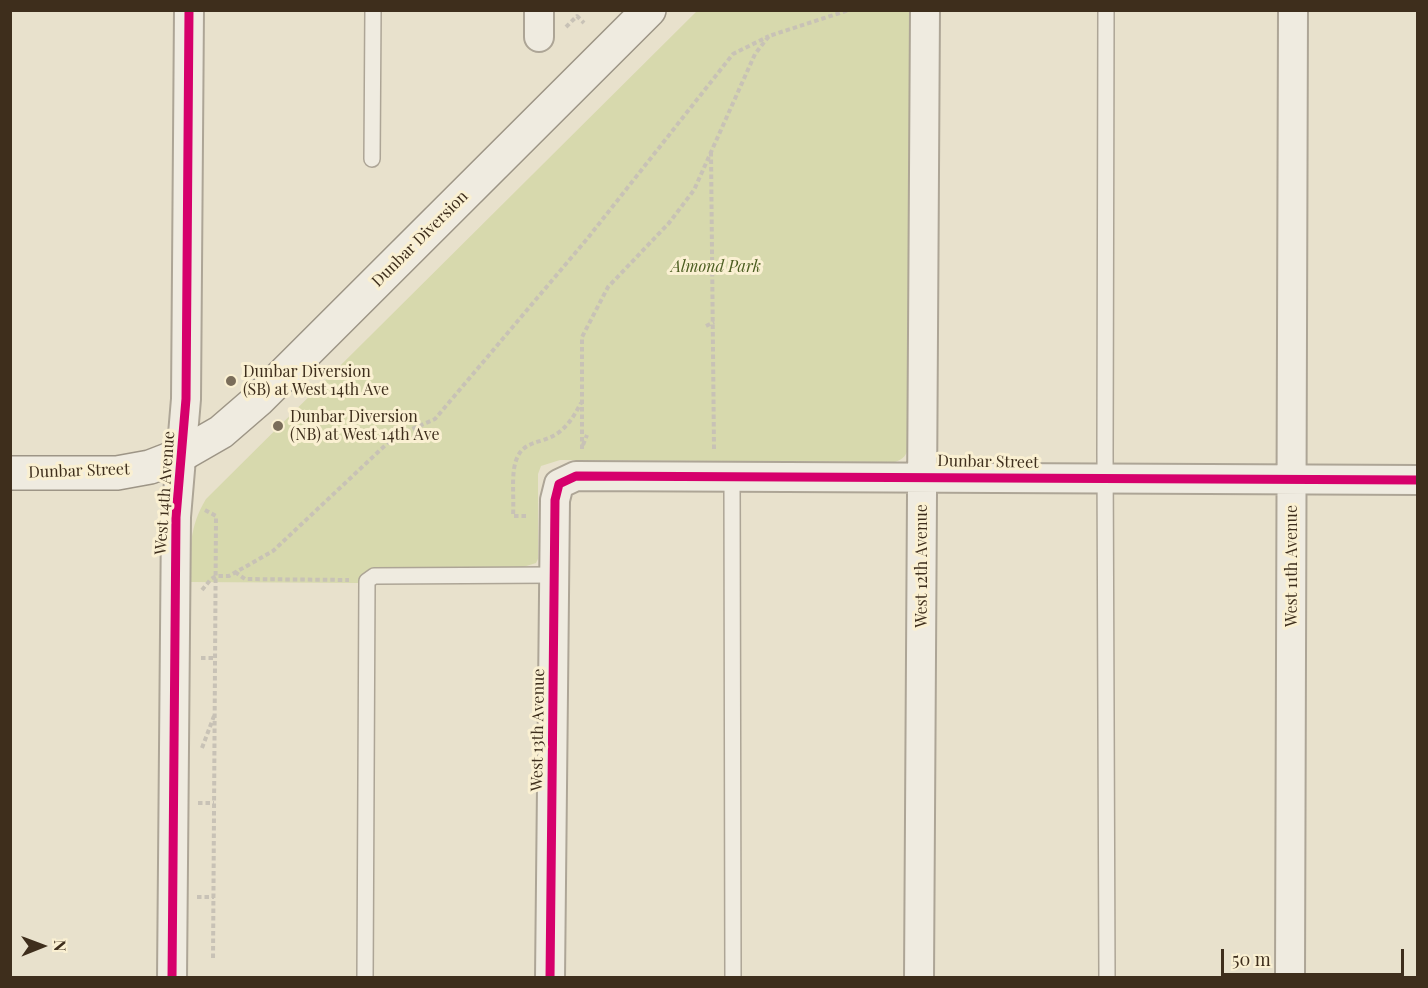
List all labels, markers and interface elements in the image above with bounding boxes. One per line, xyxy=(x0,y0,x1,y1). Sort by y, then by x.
street label: Dunbar Diversion xyxy=(368,187,472,291)
park label: Almond Park xyxy=(671,257,761,277)
place label: Dunbar Diversion (SB) at West 14th Ave xyxy=(243,362,389,400)
marker: Dunbar Diversion (SB) at West 14th Ave xyxy=(224,374,238,388)
place label: Dunbar Diversion (NB) at West 14th Ave xyxy=(290,407,439,445)
marker: Dunbar Diversion (NB) at West 14th Ave xyxy=(271,419,285,433)
street label: West 14th Avenue xyxy=(151,431,179,555)
street label: Dunbar Street xyxy=(937,452,1039,472)
street label: Dunbar Street xyxy=(28,460,130,482)
street label: West 12th Avenue xyxy=(912,504,932,628)
street label: West 11th Avenue xyxy=(1282,505,1302,627)
street label: West 13th Avenue xyxy=(527,668,549,792)
north arrow xyxy=(12,916,72,976)
scale bar xyxy=(1224,937,1407,975)
text: N xyxy=(50,940,71,952)
text: 50 m xyxy=(1232,947,1271,971)

